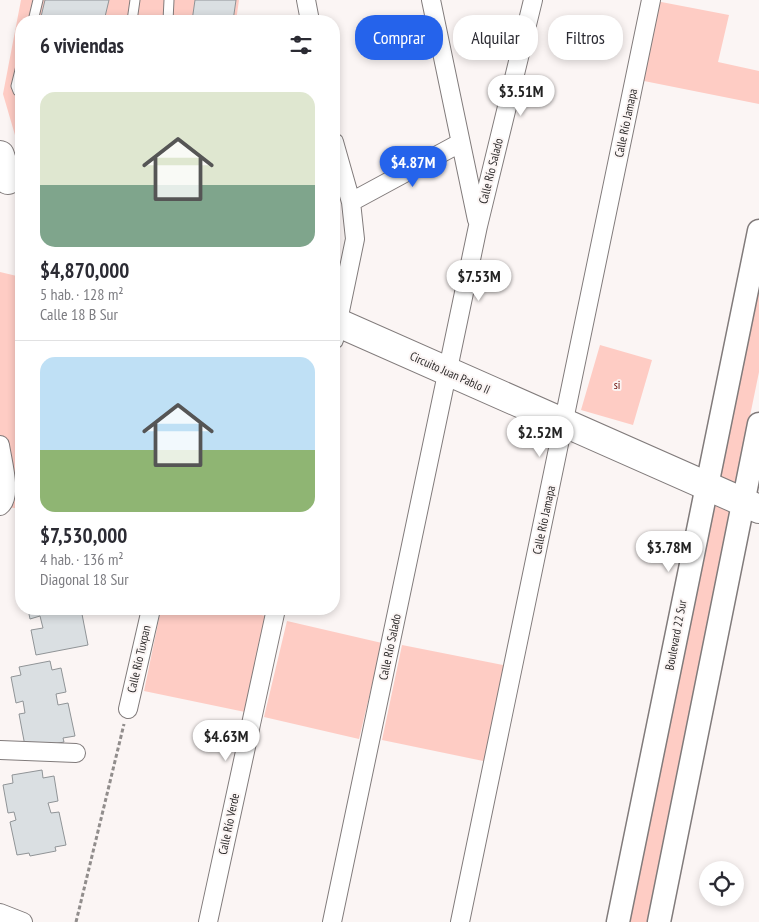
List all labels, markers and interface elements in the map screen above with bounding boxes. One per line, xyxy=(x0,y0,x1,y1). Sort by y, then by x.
chip: Comprar xyxy=(355,15,443,60)
chip: Alquilar xyxy=(453,15,538,60)
chip: Filtros xyxy=(548,15,623,60)
icon: filters xyxy=(287,31,315,59)
text: 6 viviendas xyxy=(40,32,124,59)
pin: $3.51M xyxy=(480,74,562,117)
text: $3.51M xyxy=(499,81,543,101)
street label: Calle Río Jamapa xyxy=(611,87,640,159)
icon: home xyxy=(133,124,223,214)
street label: Calle Río Salado xyxy=(475,136,506,205)
pin: $4.87M xyxy=(372,146,454,188)
text: $4.87M xyxy=(391,152,435,172)
text: $4,870,000 xyxy=(40,257,129,284)
pin: $7.53M xyxy=(438,260,520,302)
text: $7.53M xyxy=(457,266,501,286)
text: 5 hab. · 128 m² xyxy=(40,284,124,304)
text: Calle 18 B Sur xyxy=(40,304,118,324)
street label: Circuito Juan Pablo II xyxy=(408,348,493,397)
park label: si xyxy=(614,377,620,392)
icon: home xyxy=(133,390,223,480)
pin: $2.52M xyxy=(499,416,581,458)
text: $2.52M xyxy=(518,422,562,442)
street label: Calle Río Jamapa xyxy=(529,484,558,556)
text: $7,530,000 xyxy=(40,522,127,549)
pin: $3.78M xyxy=(628,530,710,573)
text: $3.78M xyxy=(647,537,691,557)
text: 4 hab. · 136 m² xyxy=(40,549,124,569)
text: Diagonal 18 Sur xyxy=(40,569,129,589)
street label: Boulevard 22 Sur xyxy=(661,598,690,671)
street label: Calle Río Salado xyxy=(375,612,404,681)
street label: Calle Río Tuxpan xyxy=(123,624,154,694)
pin: $4.63M xyxy=(185,720,267,762)
text: $4.63M xyxy=(204,726,248,746)
street label: Calle Río Verde xyxy=(215,792,242,856)
map controls xyxy=(699,861,744,906)
button: locate xyxy=(699,861,744,906)

